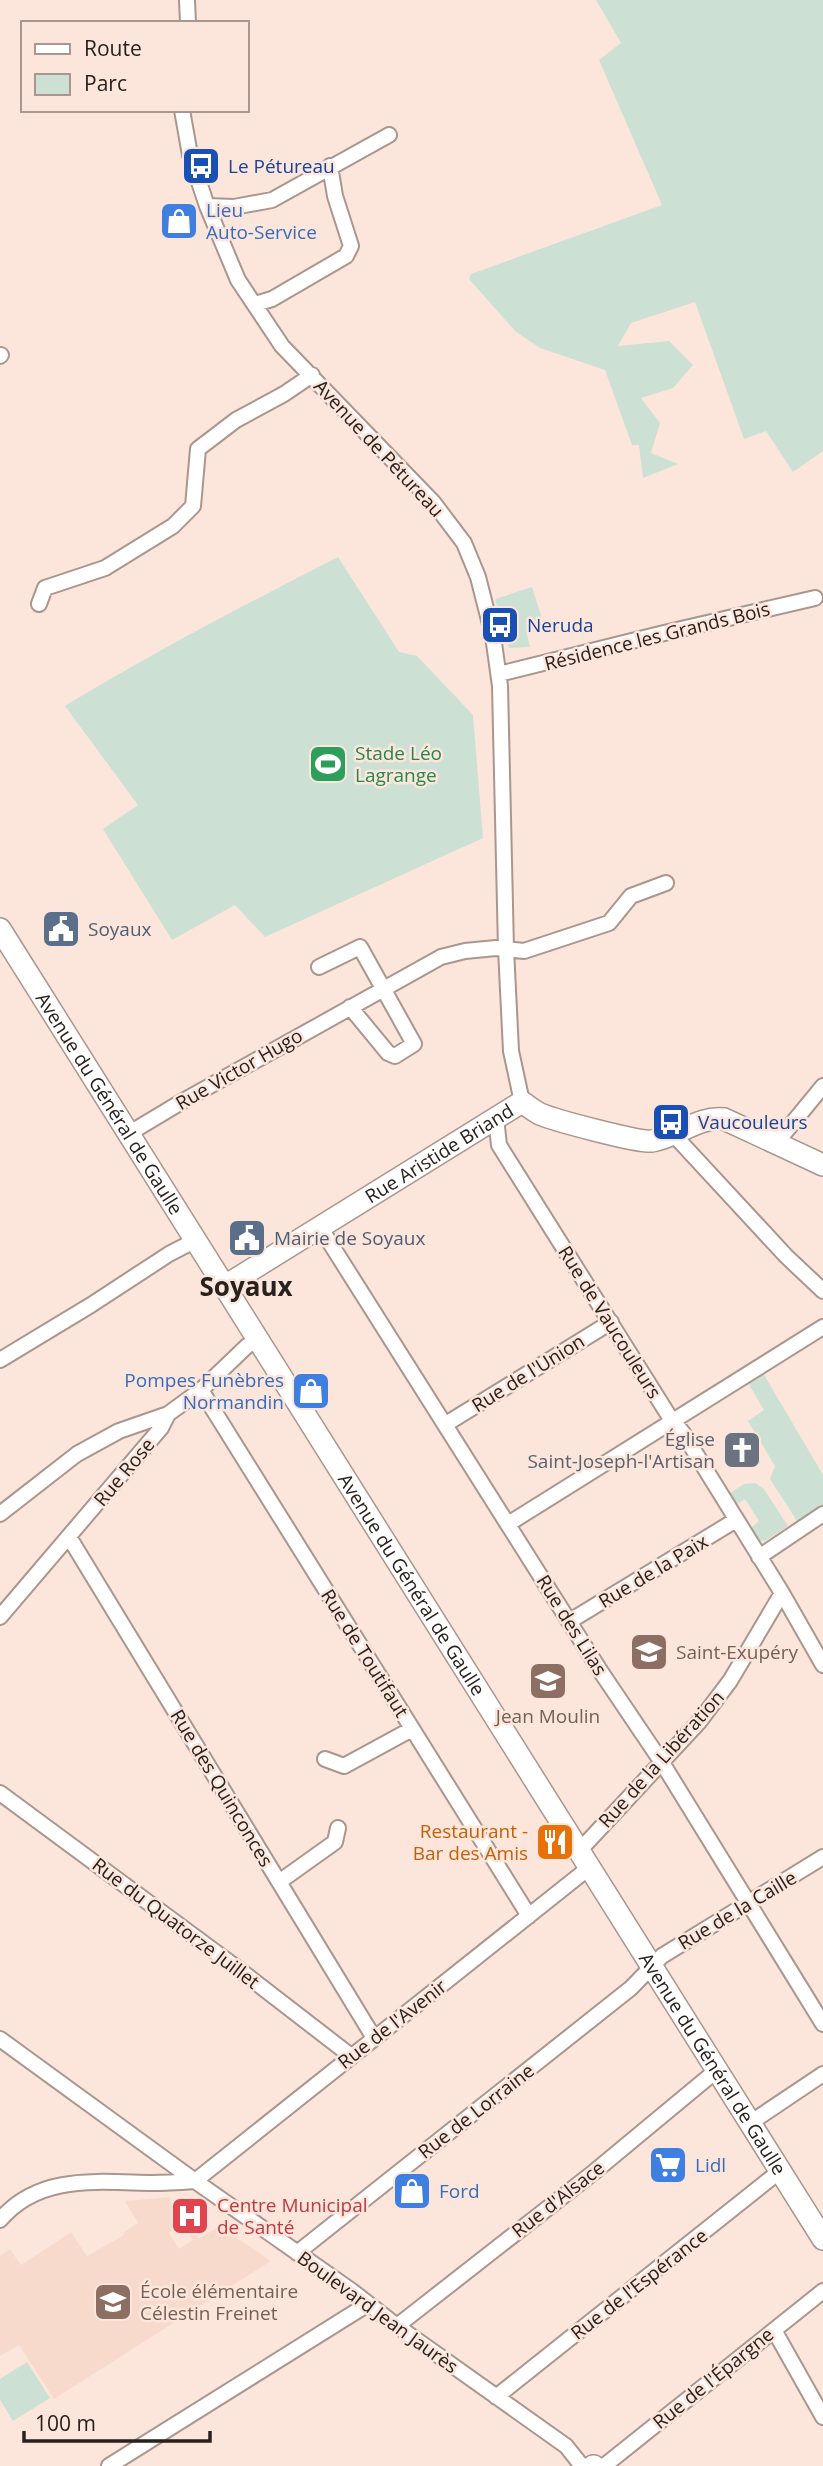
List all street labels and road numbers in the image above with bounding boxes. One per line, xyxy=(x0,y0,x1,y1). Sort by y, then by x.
street label: Avenue de Pétureau xyxy=(308,374,450,522)
street label: Résidence les Grands Bois xyxy=(542,595,772,677)
street label: Avenue du Général de Gaulle xyxy=(30,987,189,1219)
street label: Rue Victor Hugo xyxy=(171,1022,307,1116)
street label: Rue Aristide Briand xyxy=(360,1097,518,1209)
street label: Rue de Vaucouleurs xyxy=(552,1241,668,1403)
street label: Rue de l'Union xyxy=(467,1328,589,1418)
street label: Rue Rose xyxy=(88,1432,160,1512)
street label: Avenue du Général de Gaulle xyxy=(332,1468,491,1700)
street label: Rue de la Paix xyxy=(593,1528,713,1614)
street label: Rue des Lilas xyxy=(531,1570,613,1680)
street label: Rue de Toutifaut xyxy=(315,1584,415,1722)
street label: Rue de la Libération xyxy=(592,1685,730,1833)
street label: Rue des Quinconces xyxy=(165,1705,279,1871)
street label: Rue du Quatorze Juillet xyxy=(87,1851,265,1995)
street label: Rue de la Caille xyxy=(673,1864,801,1956)
street label: Avenue du Général de Gaulle xyxy=(633,1948,792,2180)
street label: Rue de l'Avenir xyxy=(332,1973,452,2075)
street label: Rue de Lorraine xyxy=(413,2057,539,2165)
street label: Rue d'Alsace xyxy=(506,2155,610,2243)
street label: Rue de l'Espérance xyxy=(565,2222,713,2346)
street label: Boulevard Jean Jaurès xyxy=(292,2245,464,2379)
street label: Rue de l'Épargne xyxy=(647,2321,779,2435)

